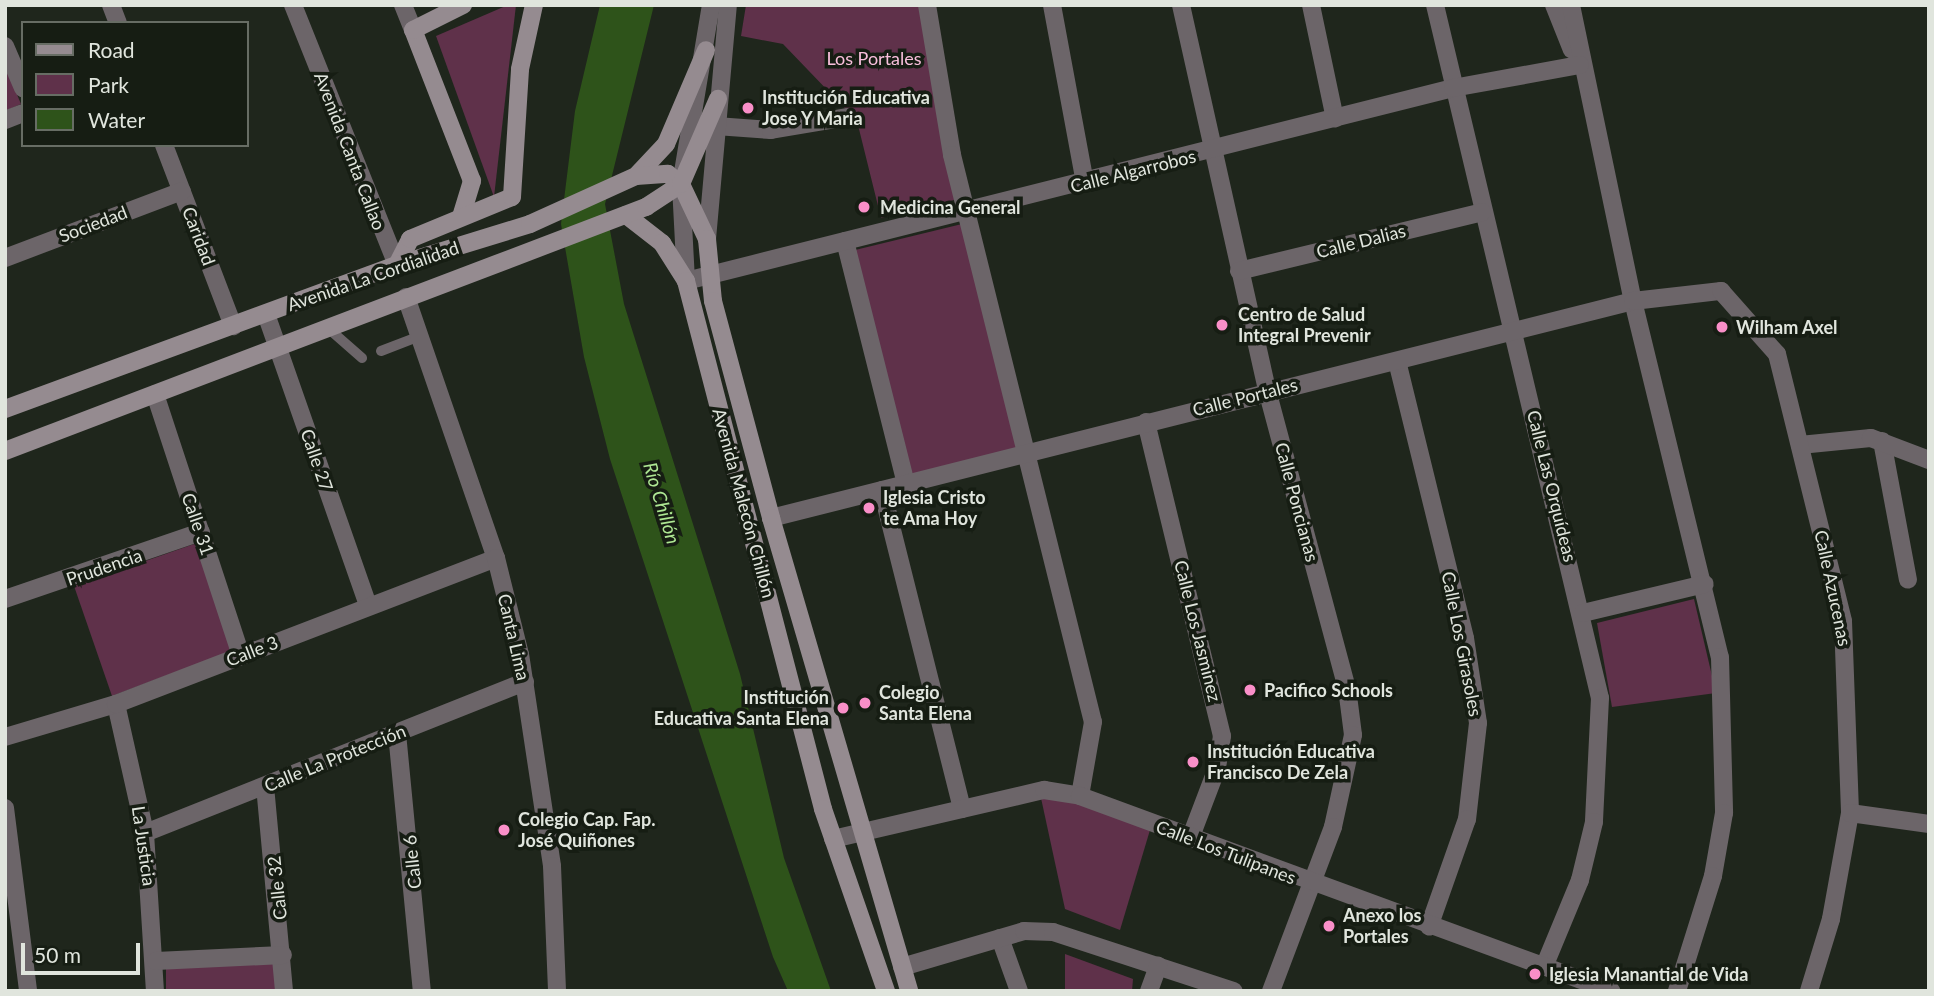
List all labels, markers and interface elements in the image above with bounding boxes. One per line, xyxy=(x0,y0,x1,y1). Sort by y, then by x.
legend xyxy=(21,21,248,147)
text: Road xyxy=(88,37,135,62)
park label: Los Portales xyxy=(826,47,922,69)
street label: Avenida Canta Callao xyxy=(310,69,390,233)
text: Park xyxy=(88,72,129,97)
place label: Institución Educativa Jose Y Maria xyxy=(762,87,930,130)
marker: Institución Educativa Jose Y Maria xyxy=(740,100,756,116)
text: Water xyxy=(88,107,145,132)
street label: Calle Algarrobos xyxy=(1068,145,1198,197)
place label: Medicina General xyxy=(880,196,1021,218)
marker: Medicina General xyxy=(854,197,874,217)
street label: Sociedad xyxy=(56,201,130,247)
street label: Caridad xyxy=(178,204,220,268)
street label: Calle Dalias xyxy=(1314,219,1408,263)
street label: Avenida La Cordialidad xyxy=(284,236,462,316)
place label: Centro de Salud Integral Prevenir xyxy=(1238,304,1371,346)
marker: Centro de Salud Integral Prevenir xyxy=(1212,315,1232,335)
place label: Wilham Axel xyxy=(1736,316,1838,338)
marker: Wilham Axel xyxy=(1714,319,1730,335)
street label: Calle Portales xyxy=(1190,374,1300,420)
street label: Avenida Malecón Chillón xyxy=(708,406,780,600)
street label: Calle Las Orquídeas xyxy=(1523,408,1581,564)
street label: Calle 27 xyxy=(296,426,338,494)
street label: Calle Poncianas xyxy=(1271,440,1323,564)
water label: Río Chillón xyxy=(639,459,685,547)
place label: Iglesia Cristo te Ama Hoy xyxy=(883,487,986,530)
street label: Calle 31 xyxy=(177,490,219,558)
marker: Iglesia Cristo te Ama Hoy xyxy=(861,500,877,516)
street label: Calle Azucenas xyxy=(1810,528,1856,648)
street label: Prudencia xyxy=(63,544,145,590)
street label: Calle Los Jasminez xyxy=(1170,558,1226,704)
street label: Calle Los Girasoles xyxy=(1437,570,1487,718)
street label: Canta Lima xyxy=(494,592,534,682)
street label: Calle 3 xyxy=(223,631,281,671)
place label: Pacifico Schools xyxy=(1264,679,1393,701)
place label: Colegio Santa Elena xyxy=(879,682,972,724)
marker: Pacifico Schools xyxy=(1242,682,1258,698)
place label: Institución Educativa Santa Elena xyxy=(654,687,829,730)
marker: Colegio Santa Elena xyxy=(857,695,873,711)
marker: Institución Educativa Santa Elena xyxy=(835,700,851,716)
street label: Calle La Protección xyxy=(261,720,409,796)
place label: Institución Educativa Francisco De Zela xyxy=(1207,741,1375,784)
marker: Institución Educativa Francisco De Zela xyxy=(1185,754,1201,770)
street label: La Justicia xyxy=(128,804,160,888)
place label: Colegio Cap. Fap. José Quiñones xyxy=(518,809,655,852)
street label: Calle Los Tulipanes xyxy=(1153,815,1299,889)
marker: Colegio Cap. Fap. José Quiñones xyxy=(496,822,512,838)
street label: Calle 6 xyxy=(398,834,426,890)
street label: Calle 32 xyxy=(263,855,291,921)
place label: Anexo los Portales xyxy=(1343,905,1422,948)
marker: Anexo los Portales xyxy=(1321,918,1337,934)
scale bar xyxy=(24,930,144,974)
text: 50 m xyxy=(34,942,81,967)
place label: Iglesia Manantial de Vida xyxy=(1549,963,1749,985)
marker: Iglesia Manantial de Vida xyxy=(1527,966,1543,982)

